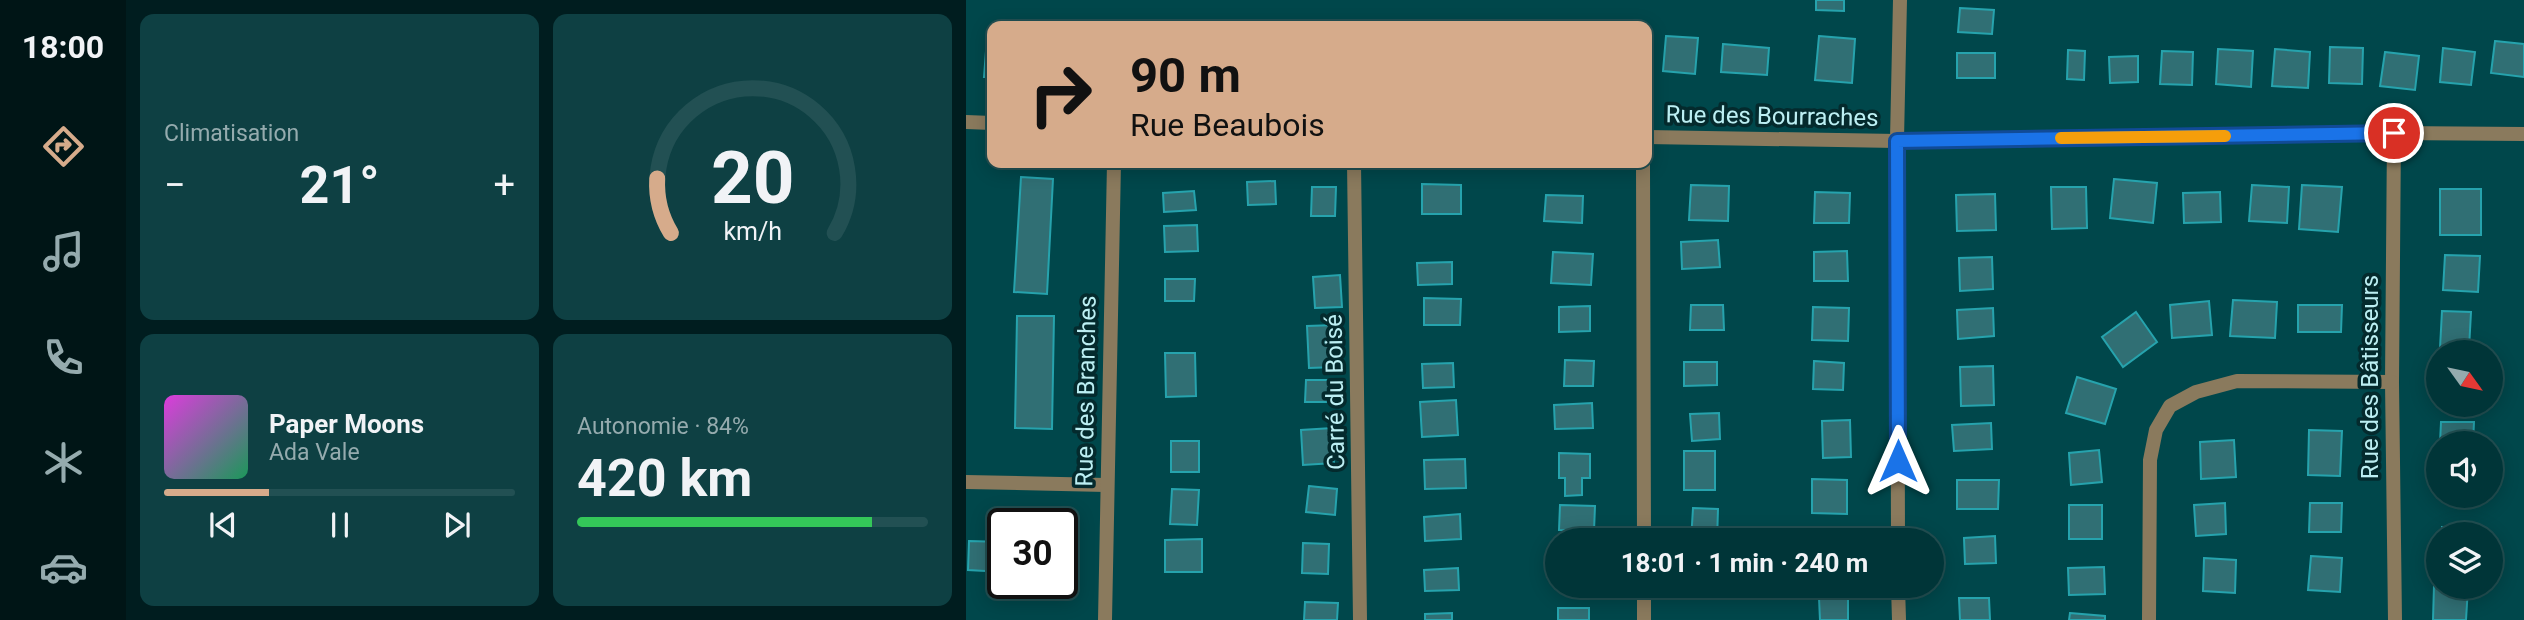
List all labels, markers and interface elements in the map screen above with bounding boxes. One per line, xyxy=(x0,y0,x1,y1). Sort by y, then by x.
text: 18:00 xyxy=(22,28,104,66)
text: 90 m xyxy=(1130,47,1241,104)
icon: right xyxy=(1015,49,1106,140)
street label: Rue des Bourraches xyxy=(1665,100,1879,132)
pin xyxy=(2364,103,2424,163)
text: Rue Beaubois xyxy=(1130,106,1325,144)
icon: arrive xyxy=(2375,114,2413,152)
text: Climatisation xyxy=(164,120,299,147)
icon: directions xyxy=(39,122,88,171)
text: 20 xyxy=(711,135,794,221)
text: 21° xyxy=(300,155,380,216)
text: − xyxy=(164,163,186,207)
text: + xyxy=(493,163,515,207)
text: km/h xyxy=(723,217,782,246)
icon: music xyxy=(39,227,88,276)
street label: Rue des Bâtisseurs xyxy=(2356,275,2384,479)
street label: Rue des Branches xyxy=(1070,295,1102,487)
street label: Carré du Boisé xyxy=(1320,314,1350,470)
icon: phone xyxy=(39,333,88,382)
north arrow xyxy=(2426,340,2502,416)
map controls xyxy=(2426,340,2503,599)
text: Paper Moons xyxy=(269,409,424,439)
text: Autonomie · 84% xyxy=(577,413,749,440)
position arrow xyxy=(1861,424,1935,498)
button: sound xyxy=(2426,431,2503,508)
icon: climate xyxy=(39,438,88,487)
text: Ada Vale xyxy=(269,439,360,466)
text: 420 km xyxy=(577,448,752,509)
icon: previous xyxy=(204,506,242,544)
icon: pause xyxy=(321,506,359,544)
icon: next xyxy=(438,506,476,544)
speed limit sign: 30 xyxy=(987,508,1078,599)
button: layers xyxy=(2426,522,2503,599)
icon: car xyxy=(39,543,88,592)
text: 18:01 · 1 min · 240 m xyxy=(1621,548,1868,578)

